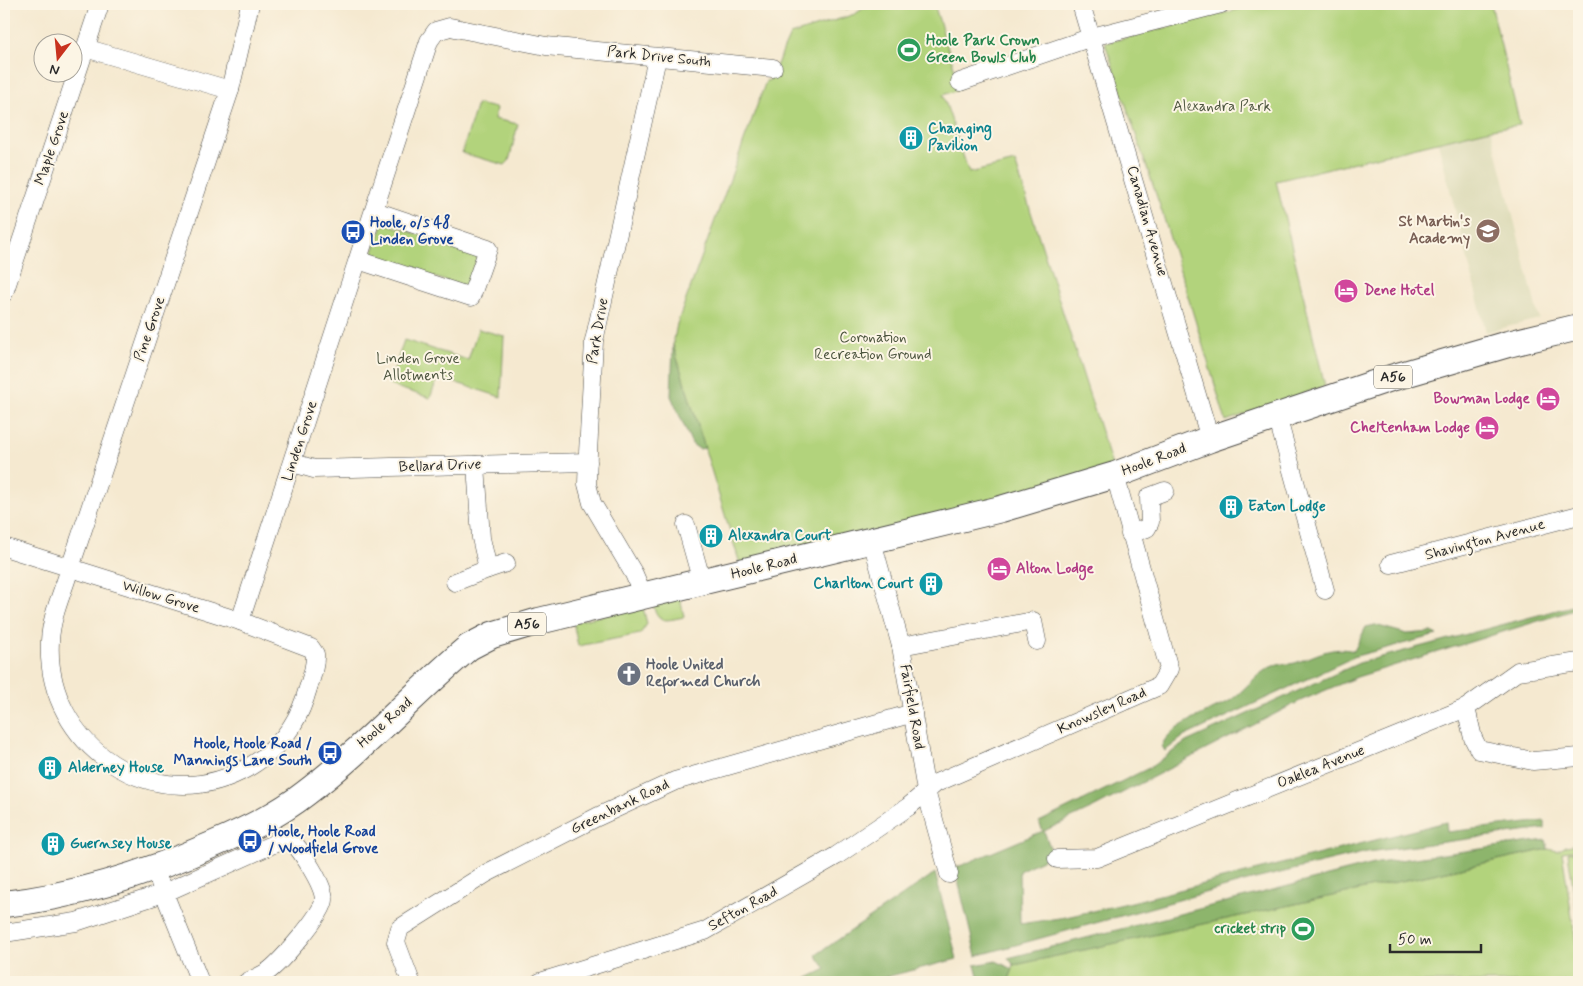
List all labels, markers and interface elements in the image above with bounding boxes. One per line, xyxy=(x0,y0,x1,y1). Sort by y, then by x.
place label: Hoole Park Crown Green Bowls Club xyxy=(926,31,1040,68)
north arrow xyxy=(32,32,82,82)
sports icon: Hoole Park Crown Green Bowls Club xyxy=(896,37,922,63)
street label: Park Drive South xyxy=(606,42,712,72)
text: N xyxy=(48,60,62,79)
park label: Alexandra Park xyxy=(1173,97,1271,117)
street label: Maple Grove xyxy=(30,108,74,188)
place label: Changing Pavilion xyxy=(928,119,992,156)
building icon: Changing Pavilion xyxy=(898,125,924,151)
street label: Canadian Avenue xyxy=(1122,163,1172,279)
place label: St Martin's Academy xyxy=(1398,212,1470,249)
place label: Hoole, o/s 48 Linden Grove xyxy=(370,213,454,250)
school or university icon: St Martin's Academy xyxy=(1475,218,1501,244)
bus stop icon: Hoole, o/s 48 Linden Grove xyxy=(340,219,366,245)
hotel icon: Dene Hotel xyxy=(1333,278,1359,304)
place label: Dene Hotel xyxy=(1364,281,1435,301)
street label: Pine Grove xyxy=(130,294,170,364)
street label: Park Drive xyxy=(582,296,614,366)
park label: Coronation Recreation Ground xyxy=(814,328,932,365)
park label: Linden Grove Allotments xyxy=(376,349,460,386)
road number: A56 xyxy=(1374,366,1412,388)
hotel icon: Bowman Lodge xyxy=(1535,386,1561,412)
place label: Bowman Lodge xyxy=(1434,389,1531,410)
street label: Linden Grove xyxy=(278,398,322,484)
hotel icon: Cheltenham Lodge xyxy=(1474,415,1500,441)
place label: Cheltenham Lodge xyxy=(1350,418,1470,439)
street label: Hoole Road xyxy=(1119,439,1189,481)
street label: Bellard Drive xyxy=(398,455,482,477)
building icon: Eaton Lodge xyxy=(1218,494,1244,520)
place label: Eaton Lodge xyxy=(1248,497,1326,519)
street label: Shavington Avenue xyxy=(1423,514,1548,567)
building icon: Alexandra Court xyxy=(698,523,724,549)
place label: Alexandra Court xyxy=(728,526,831,546)
street label: Hoole Road xyxy=(729,549,799,585)
hotel icon: Alton Lodge xyxy=(986,556,1012,582)
place label: Alton Lodge xyxy=(1016,559,1095,581)
building icon: Charlton Court xyxy=(918,571,944,597)
place label: Charlton Court xyxy=(813,574,914,594)
street label: Willow Grove xyxy=(120,576,202,618)
road number: A56 xyxy=(508,612,546,636)
place label: Hoole United Reformed Church xyxy=(646,655,761,694)
church icon: Hoole United Reformed Church xyxy=(616,661,642,687)
street label: Fairfield Road xyxy=(895,663,929,751)
street label: Knowsley Road xyxy=(1055,683,1149,739)
street label: Hoole Road xyxy=(353,693,417,753)
place label: Hoole, Hoole Road / Mannings Lane South xyxy=(174,734,312,773)
bus stop icon: Hoole, Hoole Road / Mannings Lane South xyxy=(317,740,343,766)
street label: Oaklea Avenue xyxy=(1274,740,1368,794)
building icon: Alderney House xyxy=(37,755,63,781)
place label: Alderney House xyxy=(68,758,164,778)
street label: Greenbank Road xyxy=(567,774,673,840)
place label: Hoole, Hoole Road / Woodfield Grove xyxy=(268,822,379,859)
bus stop icon: Hoole, Hoole Road / Woodfield Grove xyxy=(237,828,263,854)
building icon: Guernsey House xyxy=(40,831,66,857)
place label: Guernsey House xyxy=(70,834,172,854)
street label: Sefton Road xyxy=(705,882,781,936)
sports icon: cricket strip xyxy=(1290,916,1316,942)
place label: cricket strip xyxy=(1214,919,1286,939)
scale bar xyxy=(1390,921,1482,953)
text: 50 m xyxy=(1398,930,1432,950)

